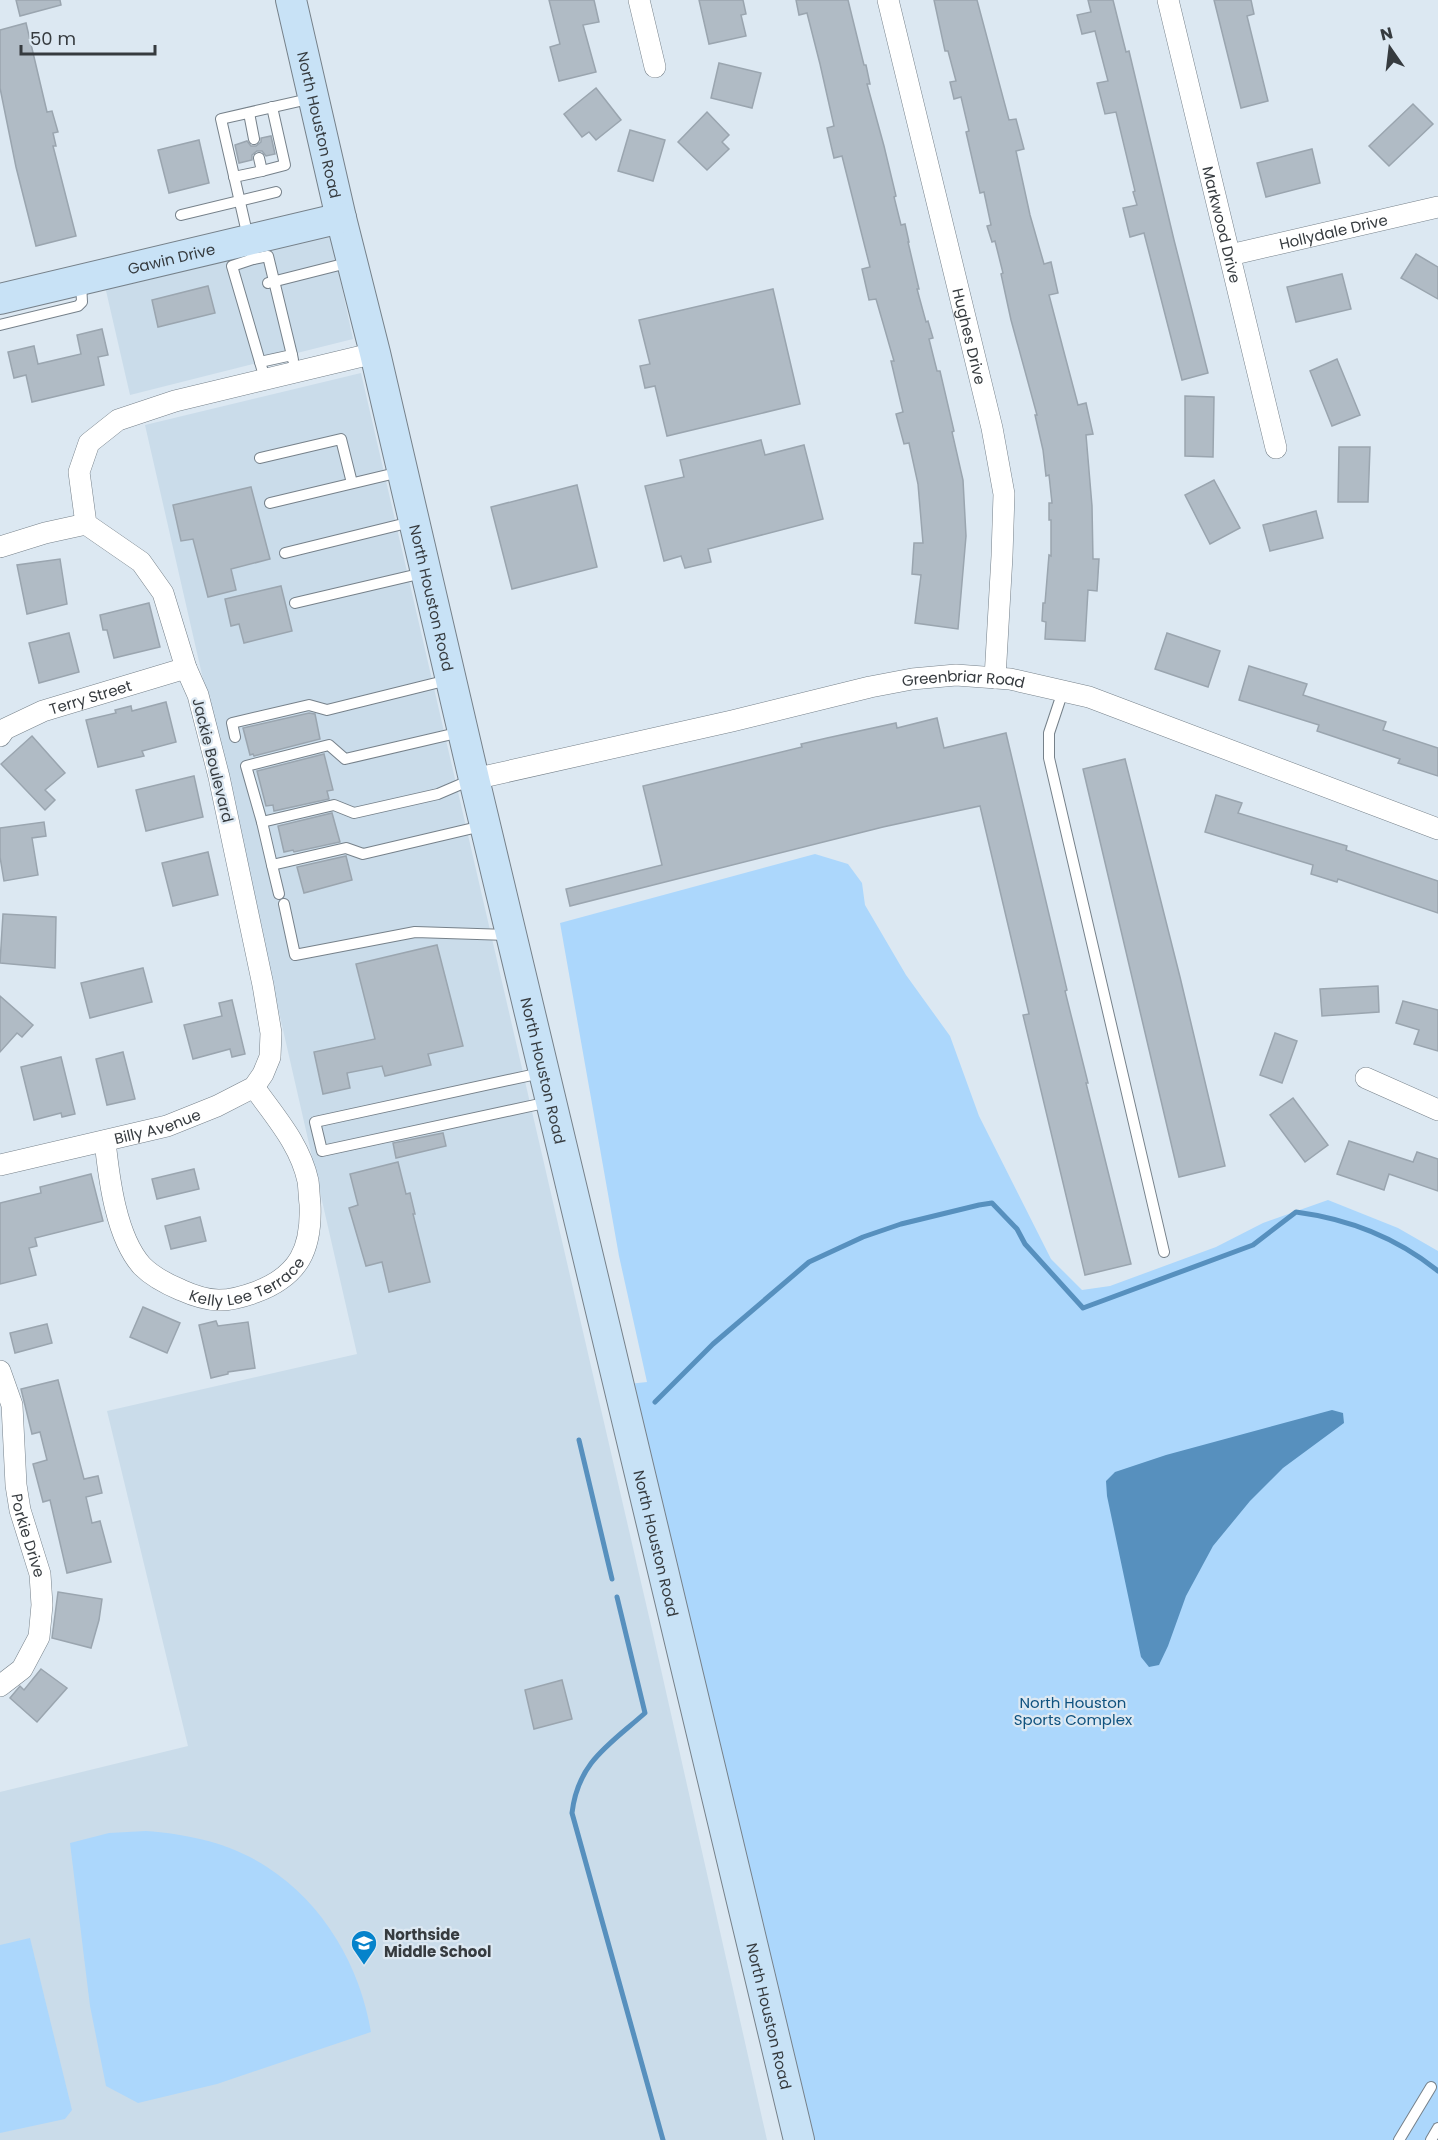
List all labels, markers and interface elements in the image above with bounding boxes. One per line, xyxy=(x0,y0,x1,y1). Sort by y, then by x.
scale bar xyxy=(21,18,154,56)
north arrow xyxy=(1360,18,1420,78)
text: N xyxy=(1378,21,1395,47)
text: 50 m xyxy=(30,26,76,51)
street label: North Houston Road xyxy=(293,49,347,200)
street label: Markwood Drive xyxy=(1198,164,1246,285)
street label: Hollydale Drive xyxy=(1277,208,1390,254)
street label: Gawin Drive xyxy=(125,238,217,279)
street label: Hughes Drive xyxy=(948,286,992,387)
street label: North Houston Road xyxy=(405,522,459,673)
street label: Greenbriar Road xyxy=(900,664,1027,693)
street label: Terry Street xyxy=(46,674,134,719)
street label: Jackie Boulevard xyxy=(187,696,239,824)
street label: North Houston Road xyxy=(516,995,571,1146)
street label: Billy Avenue xyxy=(112,1103,203,1149)
street label: Kelly Lee Terrace xyxy=(186,1253,309,1311)
street label: North Houston Road xyxy=(629,1468,684,1619)
street label: Porkie Drive xyxy=(7,1492,51,1580)
park label: North Houston Sports Complex xyxy=(1014,1692,1132,1730)
place label: Northside Middle School xyxy=(384,1924,491,1962)
school or university icon: Northside Middle School xyxy=(349,1928,379,1966)
street label: North Houston Road xyxy=(742,1941,797,2091)

